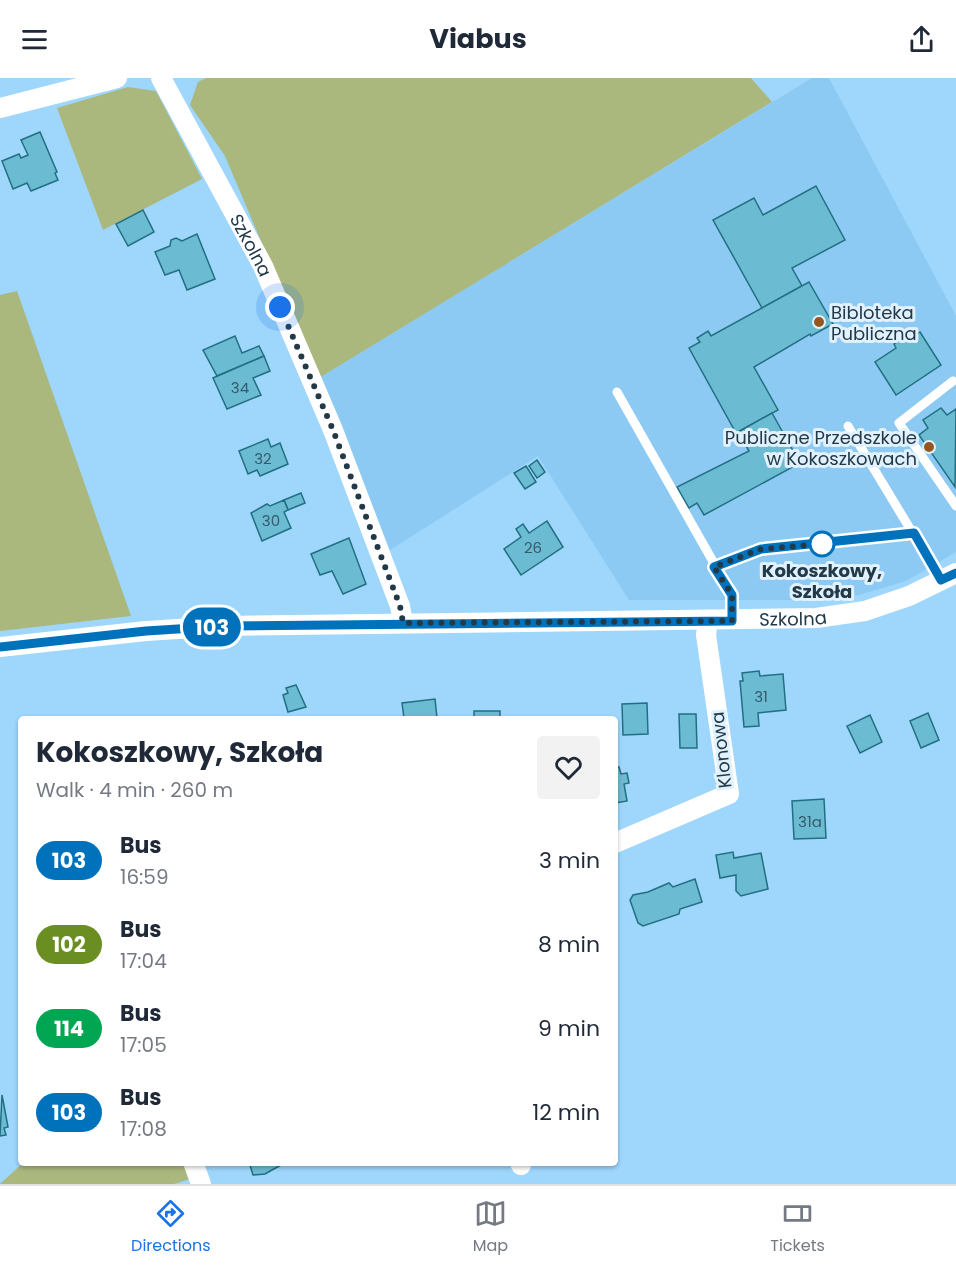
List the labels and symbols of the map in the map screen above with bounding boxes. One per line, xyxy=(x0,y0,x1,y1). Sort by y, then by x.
street label: Szkolna xyxy=(224,209,278,280)
your location xyxy=(265,292,295,322)
place label: Bibloteka Publiczna xyxy=(831,300,917,346)
marker: Bibloteka Publiczna xyxy=(812,315,826,329)
house number: 34 xyxy=(231,377,249,398)
place label: Publiczne Przedszkole w Kokoszkowach xyxy=(725,425,917,471)
marker: Publiczne Przedszkole w Kokoszkowach xyxy=(922,440,936,454)
house number: 32 xyxy=(254,448,272,469)
house number: 30 xyxy=(262,510,280,531)
marker: Kokoszkowy, Szkoła xyxy=(809,531,835,557)
house number: 26 xyxy=(524,537,542,558)
place label: Kokoszkowy, Szkoła xyxy=(762,558,882,604)
street label: Szkolna xyxy=(759,604,828,631)
line badge: 103 xyxy=(178,608,246,646)
house number: 31 xyxy=(754,686,768,707)
street label: Klonowa xyxy=(705,711,737,789)
house number: 31a xyxy=(798,811,822,832)

